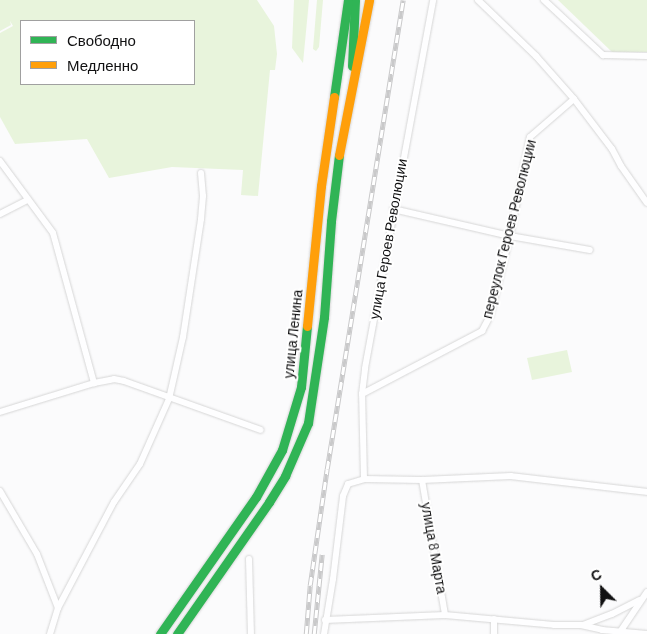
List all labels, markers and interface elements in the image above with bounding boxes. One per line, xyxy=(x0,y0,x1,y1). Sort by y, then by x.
legend xyxy=(20,20,195,85)
text: Свободно xyxy=(67,31,136,49)
text: Медленно xyxy=(67,56,138,74)
street label: переулок Героев Революции xyxy=(479,138,539,320)
street label: улица Героев Революции xyxy=(366,157,410,321)
street label: улица Ленина xyxy=(280,289,306,379)
street label: улица 8 Марта xyxy=(418,501,450,595)
north arrow xyxy=(577,564,627,614)
text: С xyxy=(588,565,604,585)

